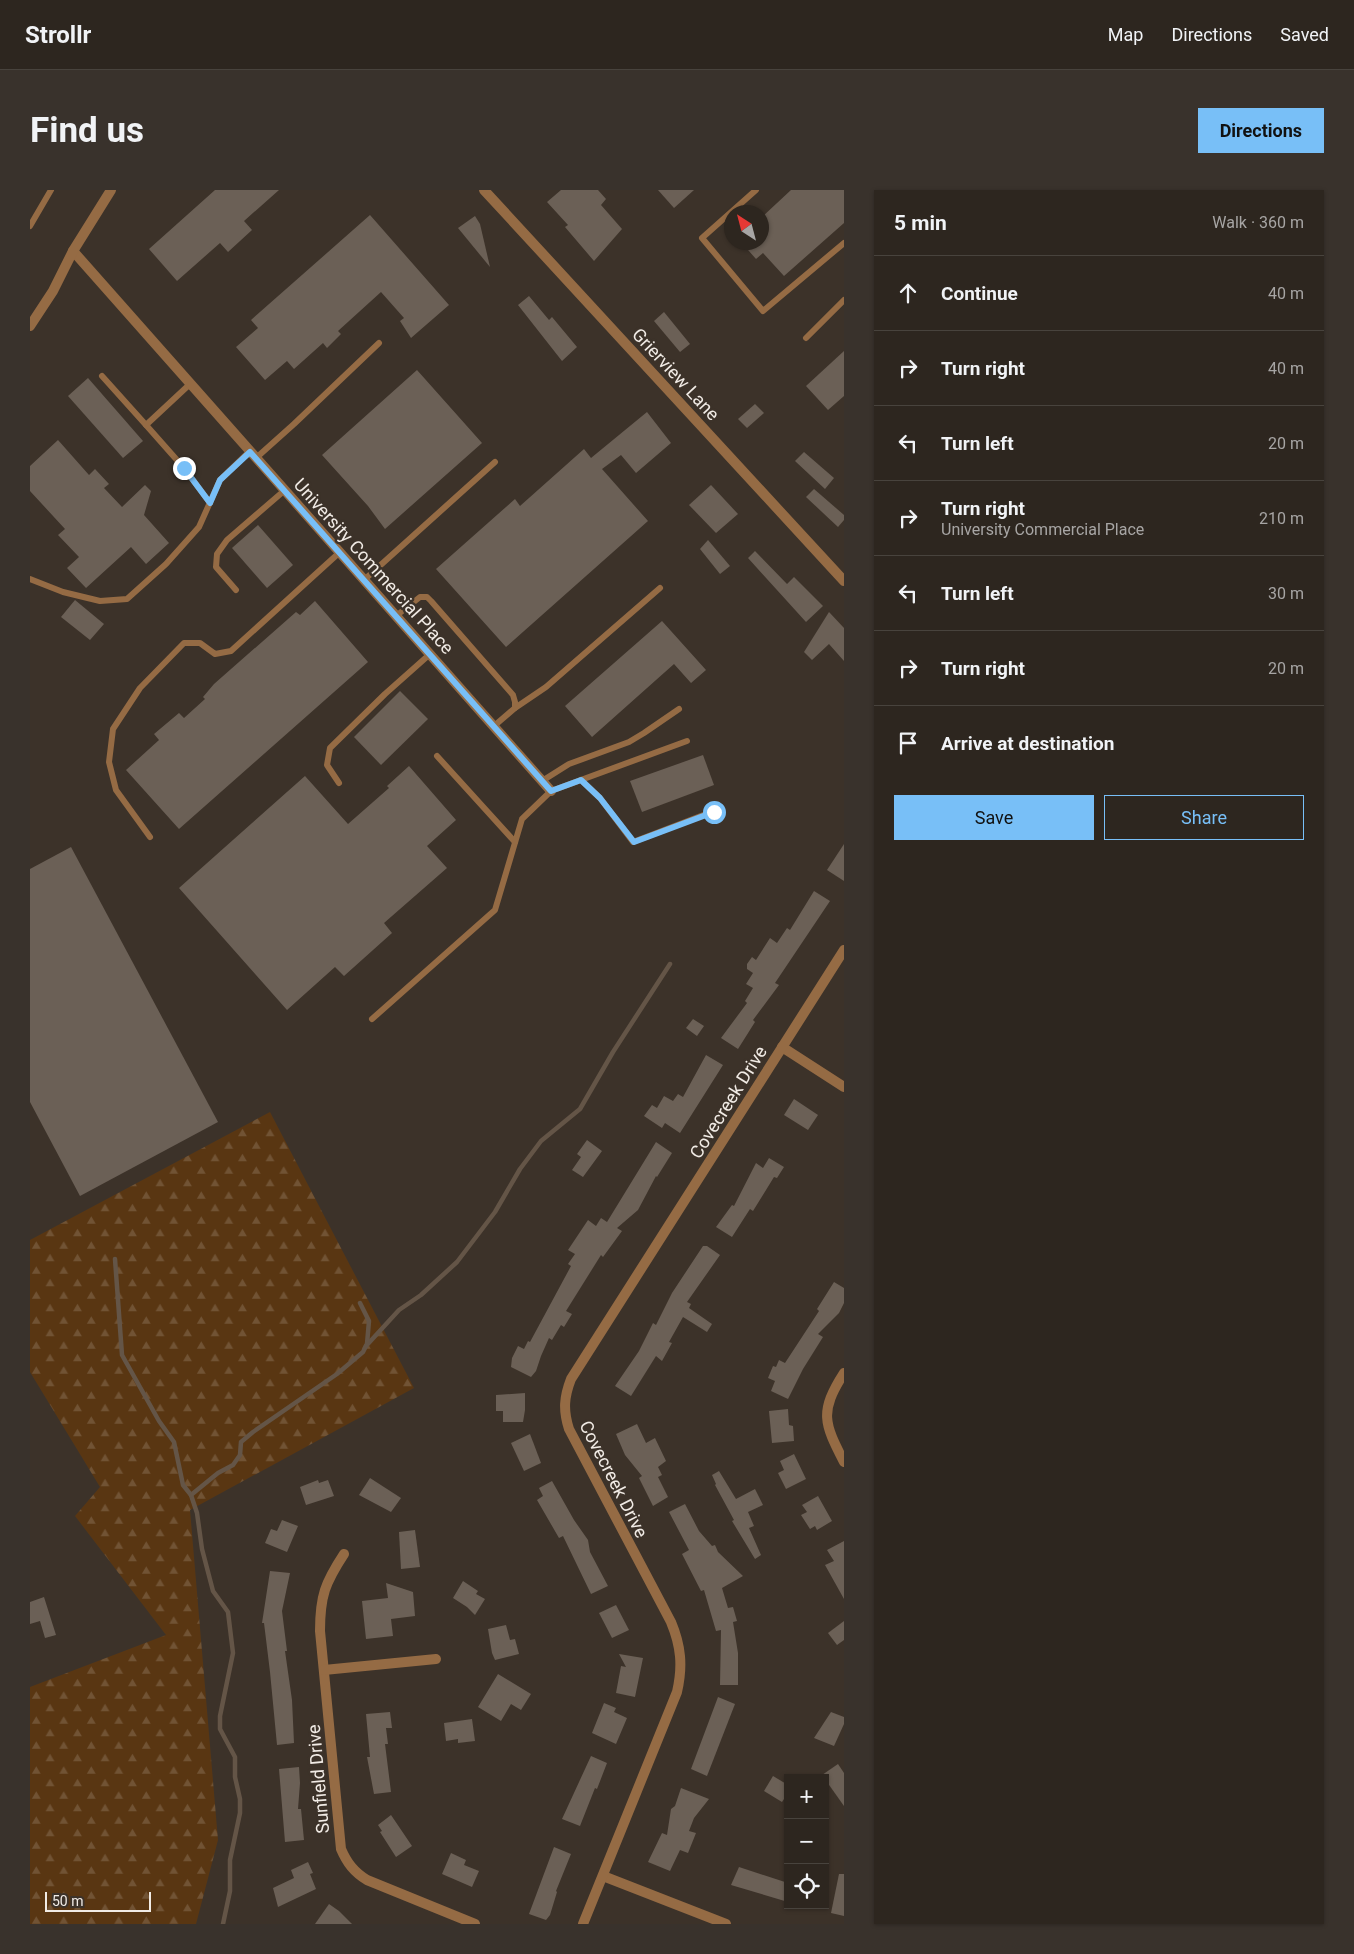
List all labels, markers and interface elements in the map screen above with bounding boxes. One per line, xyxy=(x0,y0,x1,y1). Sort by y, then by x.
text: Strollr xyxy=(25,21,91,49)
text: Map xyxy=(1108,24,1143,45)
text: Directions xyxy=(1171,24,1252,45)
text: Saved xyxy=(1280,24,1329,45)
button: Directions xyxy=(1198,108,1324,153)
text: Find us xyxy=(30,110,144,151)
north arrow xyxy=(724,205,769,250)
text: 5 min xyxy=(894,211,947,235)
text: Walk · 360 m xyxy=(1212,213,1304,232)
icon: ahead xyxy=(894,279,922,307)
text: Continue xyxy=(941,282,1018,305)
text: 40 m xyxy=(1268,284,1304,303)
street label: Grierview Lane xyxy=(628,324,724,424)
icon: right xyxy=(894,354,922,382)
text: Turn right xyxy=(941,357,1025,380)
text: 40 m xyxy=(1268,359,1304,378)
icon: left xyxy=(894,429,922,457)
text: Turn left xyxy=(941,432,1014,455)
text: 20 m xyxy=(1268,434,1304,453)
route end xyxy=(173,457,196,480)
street label: University Commercial Place xyxy=(290,474,458,658)
text: Turn right xyxy=(941,497,1025,520)
icon: right xyxy=(894,504,922,532)
text: 210 m xyxy=(1259,509,1304,528)
text: University Commercial Place xyxy=(941,520,1144,539)
icon: left xyxy=(894,579,922,607)
text: Turn left xyxy=(941,582,1014,605)
text: 30 m xyxy=(1268,584,1304,603)
icon: right xyxy=(894,654,922,682)
text: Turn right xyxy=(941,657,1025,680)
text: 20 m xyxy=(1268,659,1304,678)
icon: arrive xyxy=(894,729,922,757)
text: Arrive at destination xyxy=(941,732,1114,755)
button: Save xyxy=(894,795,1094,840)
button: Share xyxy=(1104,795,1304,840)
route start xyxy=(703,801,726,824)
street label: Covecreek Drive xyxy=(685,1042,771,1162)
street label: Covecreek Drive xyxy=(575,1417,653,1541)
street label: Sunfield Drive xyxy=(303,1724,333,1834)
map controls xyxy=(784,1774,829,1909)
button: + xyxy=(784,1774,829,1819)
button: − xyxy=(784,1819,829,1864)
button: locate xyxy=(784,1864,829,1909)
scale bar xyxy=(45,1889,151,1912)
text: 50 m xyxy=(52,1893,84,1909)

